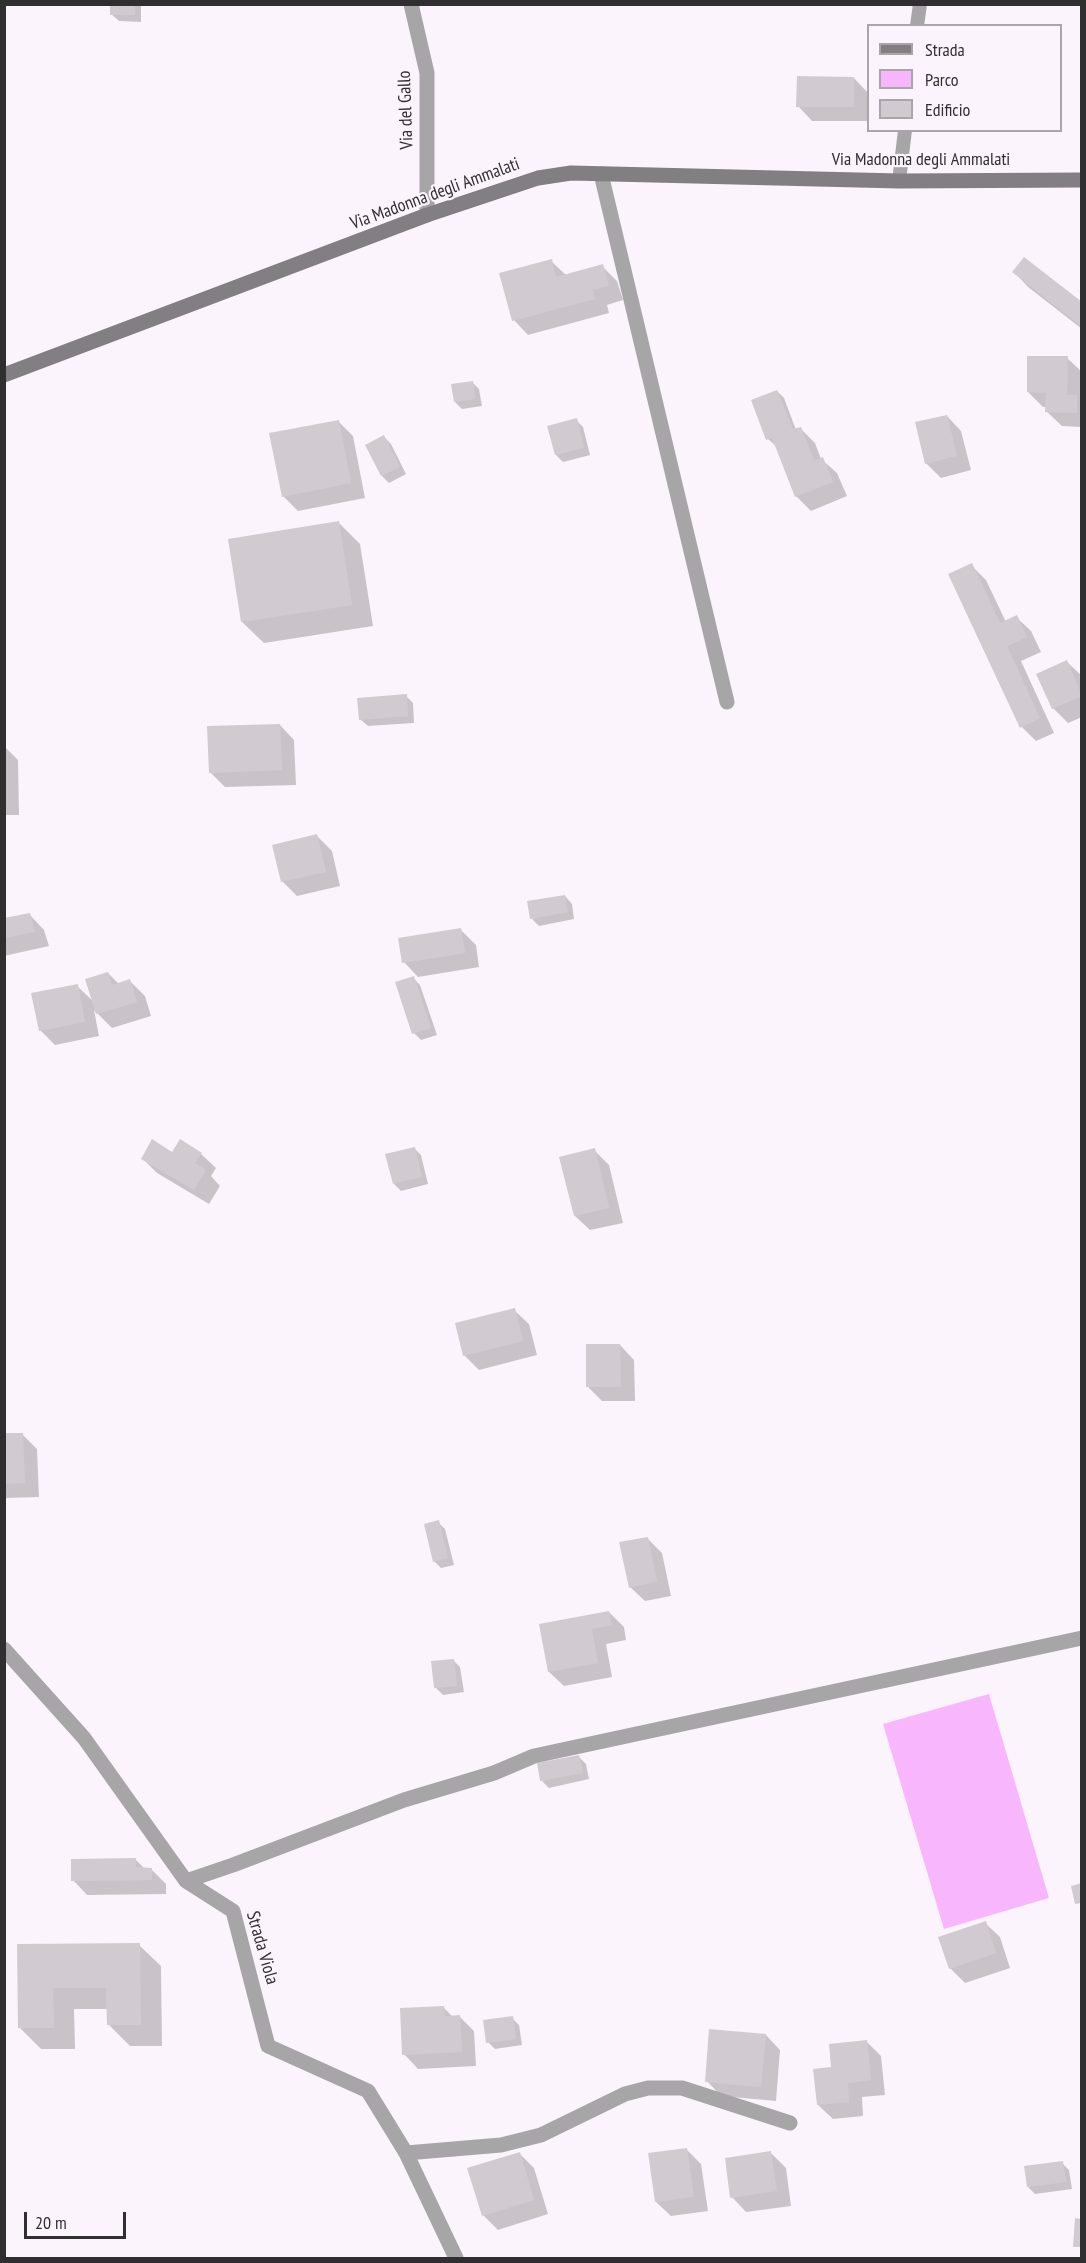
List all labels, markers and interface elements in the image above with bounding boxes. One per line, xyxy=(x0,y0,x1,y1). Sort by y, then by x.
legend xyxy=(867,24,1062,132)
text: Strada xyxy=(925,38,965,61)
text: Parco xyxy=(925,68,959,91)
street label: Via del Gallo xyxy=(394,70,418,150)
text: Edificio xyxy=(925,98,970,121)
street label: Via Madonna degli Ammalati xyxy=(832,149,1010,171)
street label: Via Madonna degli Ammalati xyxy=(347,153,523,235)
street label: Strada Viola xyxy=(241,1909,283,1987)
scale bar xyxy=(27,2200,129,2238)
text: 20 m xyxy=(35,2211,67,2234)

